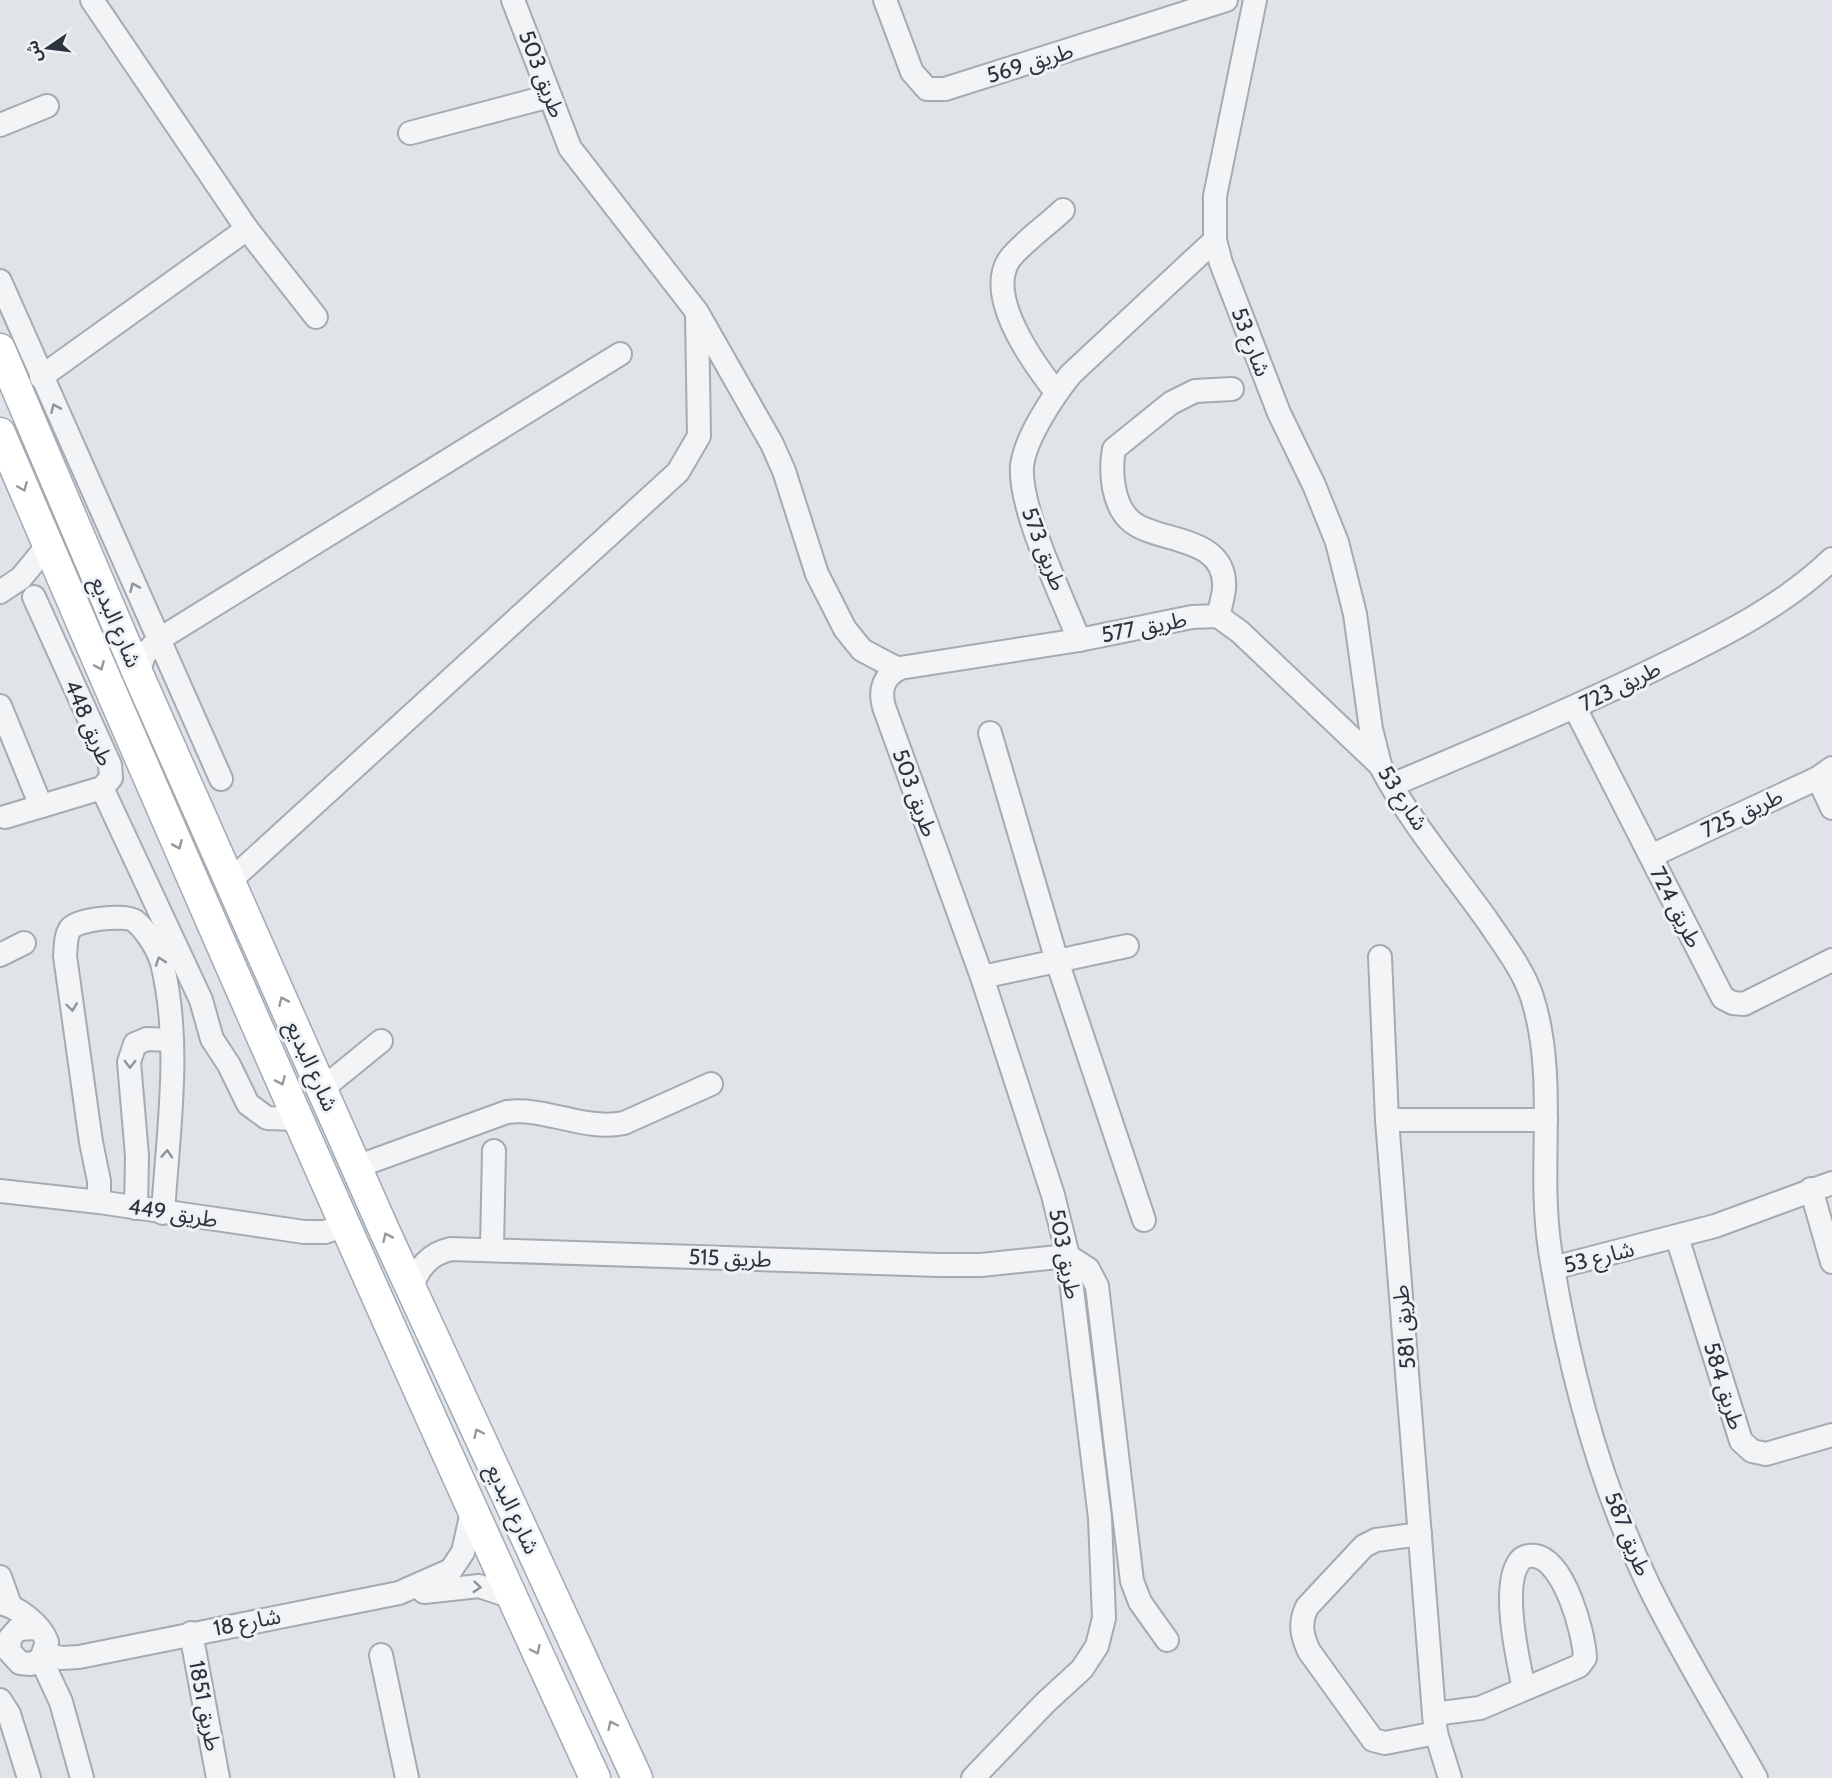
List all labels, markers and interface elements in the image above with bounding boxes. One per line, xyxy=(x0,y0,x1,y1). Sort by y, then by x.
north arrow xyxy=(18,18,78,78)
street label: طريق 503 xyxy=(513,26,571,122)
street label: طريق 569 xyxy=(983,37,1077,89)
text: ش xyxy=(22,38,46,64)
street label: شارع 53 xyxy=(1223,304,1276,381)
one-way arrow xyxy=(50,404,62,415)
one-way arrow xyxy=(16,480,28,491)
street label: طريق 573 xyxy=(1016,503,1072,595)
street label: شارع البديع xyxy=(82,572,147,673)
one-way arrow xyxy=(129,582,141,593)
street label: طريق 577 xyxy=(1099,606,1189,648)
street label: طريق 723 xyxy=(1575,655,1665,717)
one-way arrow xyxy=(93,659,105,670)
street label: طريق 448 xyxy=(59,676,119,770)
street label: طريق 503 xyxy=(887,745,943,841)
street label: شارع 53 xyxy=(1370,761,1434,837)
street label: طريق 725 xyxy=(1697,782,1787,844)
one-way arrow xyxy=(171,838,183,849)
street label: طريق 724 xyxy=(1644,862,1708,952)
one-way arrow xyxy=(154,956,167,967)
one-way arrow xyxy=(278,997,290,1008)
one-way arrow xyxy=(66,1002,78,1012)
street label: شارع البديع xyxy=(277,1017,344,1117)
one-way arrow xyxy=(124,1059,136,1068)
one-way arrow xyxy=(274,1075,286,1086)
one-way arrow xyxy=(160,1150,173,1159)
street label: طريق 449 xyxy=(126,1193,220,1233)
street label: طريق 503 xyxy=(1043,1207,1087,1301)
one-way arrow xyxy=(383,1233,395,1244)
street label: شارع 53 xyxy=(1561,1235,1638,1282)
street label: طريق 515 xyxy=(688,1243,772,1273)
street label: طريق 581 xyxy=(1387,1284,1421,1370)
street label: طريق 584 xyxy=(1698,1339,1750,1433)
one-way arrow xyxy=(473,1429,485,1440)
street label: شارع البديع xyxy=(478,1460,546,1560)
street label: طريق 587 xyxy=(1599,1488,1657,1580)
one-way arrow xyxy=(472,1580,481,1593)
street label: شارع 18 xyxy=(211,1602,284,1645)
one-way arrow xyxy=(529,1643,541,1654)
street label: طريق 1851 xyxy=(183,1658,227,1754)
one-way arrow xyxy=(608,1720,620,1731)

